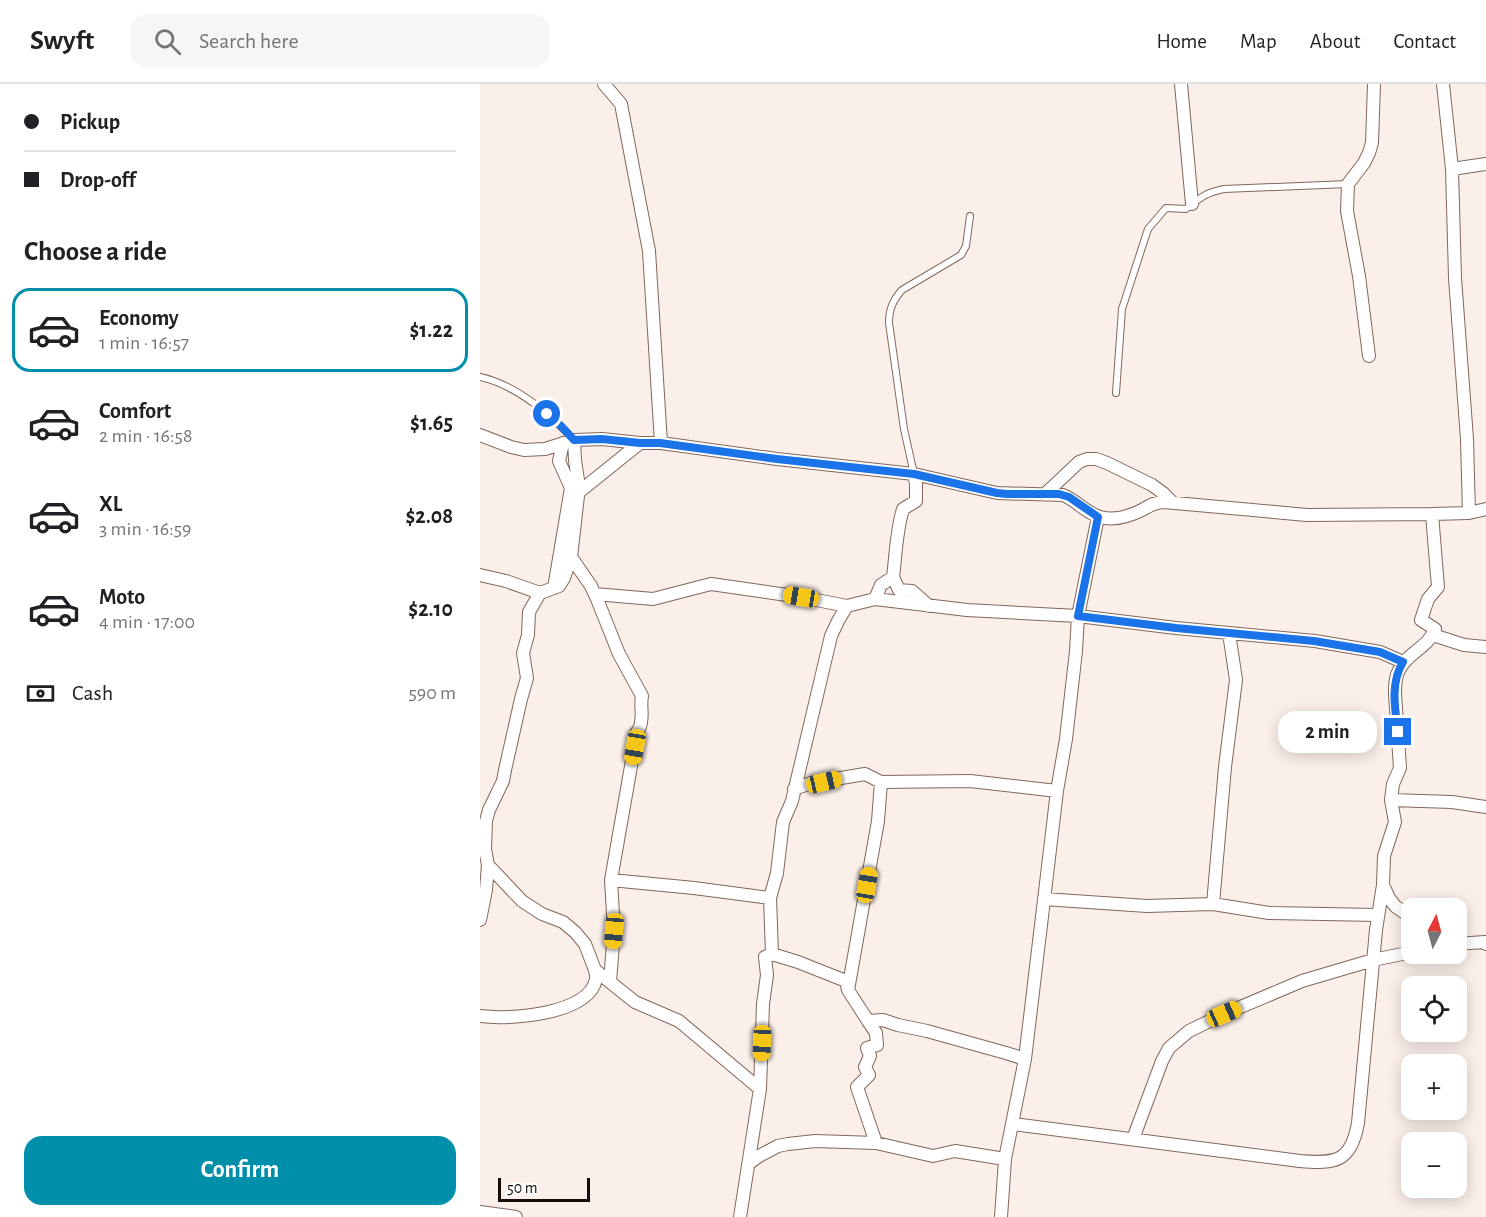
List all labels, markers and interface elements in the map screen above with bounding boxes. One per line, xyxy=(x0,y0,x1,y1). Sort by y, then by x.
search box xyxy=(130,14,550,68)
icon: search xyxy=(151,25,184,58)
text: Swyft xyxy=(30,27,94,55)
text: Search here xyxy=(199,30,299,52)
text: Home xyxy=(1156,31,1207,52)
text: Map xyxy=(1240,31,1277,52)
text: About xyxy=(1310,31,1360,52)
text: Contact xyxy=(1393,31,1456,52)
text: Pickup xyxy=(60,111,120,133)
text: Drop-off xyxy=(60,169,136,191)
text: Choose a ride xyxy=(24,238,167,265)
icon: car xyxy=(27,303,81,357)
text: Economy xyxy=(99,307,179,329)
text: $1.22 xyxy=(409,319,453,341)
text: 1 min · 16:57 xyxy=(99,333,189,353)
icon: car xyxy=(27,396,81,450)
text: Comfort xyxy=(99,400,171,422)
route start xyxy=(533,400,560,427)
text: $1.65 xyxy=(410,412,453,434)
text: 2 min · 16:58 xyxy=(99,426,192,446)
icon: car xyxy=(27,489,81,543)
text: XL xyxy=(99,493,122,515)
text: $2.08 xyxy=(405,505,453,527)
text: 3 min · 16:59 xyxy=(99,519,192,539)
icon: car xyxy=(27,582,81,636)
car xyxy=(782,585,820,609)
text: Moto xyxy=(99,586,145,608)
text: $2.10 xyxy=(408,598,453,620)
text: 4 min · 17:00 xyxy=(99,612,195,632)
icon: cash xyxy=(24,677,57,710)
text: Cash xyxy=(72,682,113,704)
text: 590 m xyxy=(408,683,456,703)
callout: 2 min xyxy=(1278,711,1377,753)
route end xyxy=(1384,718,1411,745)
text: 2 min xyxy=(1305,722,1350,742)
car xyxy=(623,728,647,766)
car xyxy=(804,769,844,795)
car xyxy=(855,866,879,904)
north arrow xyxy=(1401,898,1467,964)
map controls xyxy=(1401,898,1467,1198)
car xyxy=(603,912,625,950)
button: locate xyxy=(1401,976,1467,1042)
car xyxy=(1204,998,1244,1030)
car xyxy=(752,1025,772,1061)
button: + xyxy=(1401,1054,1467,1120)
button: − xyxy=(1401,1132,1467,1198)
button: Confirm xyxy=(24,1136,456,1205)
scale bar xyxy=(498,1175,590,1202)
text: 50 m xyxy=(507,1180,538,1196)

